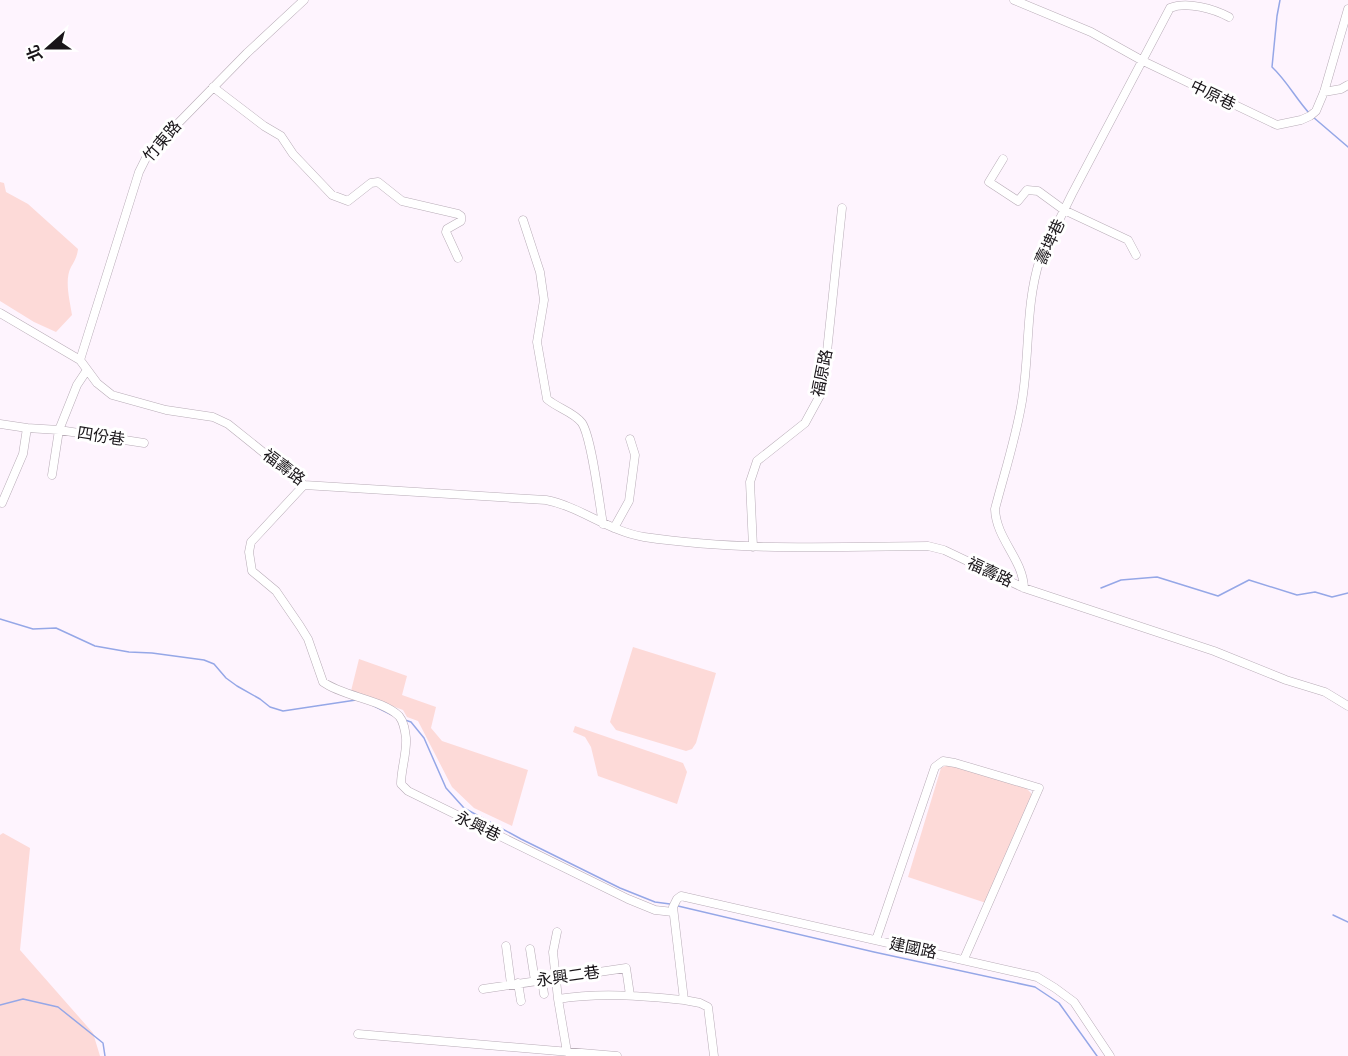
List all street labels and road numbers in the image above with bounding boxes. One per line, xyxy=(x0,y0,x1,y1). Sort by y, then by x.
street label: 中原巷 xyxy=(1187,76,1239,114)
street label: 竹東路 xyxy=(139,117,185,165)
street label: 壽埤巷 xyxy=(1031,216,1069,268)
street label: 福原路 xyxy=(808,348,836,398)
street label: 四份巷 xyxy=(76,423,126,449)
street label: 福壽路 xyxy=(259,445,309,489)
street label: 福壽路 xyxy=(964,553,1016,591)
street label: 永興巷 xyxy=(452,807,504,845)
street label: 建國路 xyxy=(888,934,938,962)
street label: 永興二巷 xyxy=(535,962,601,990)

